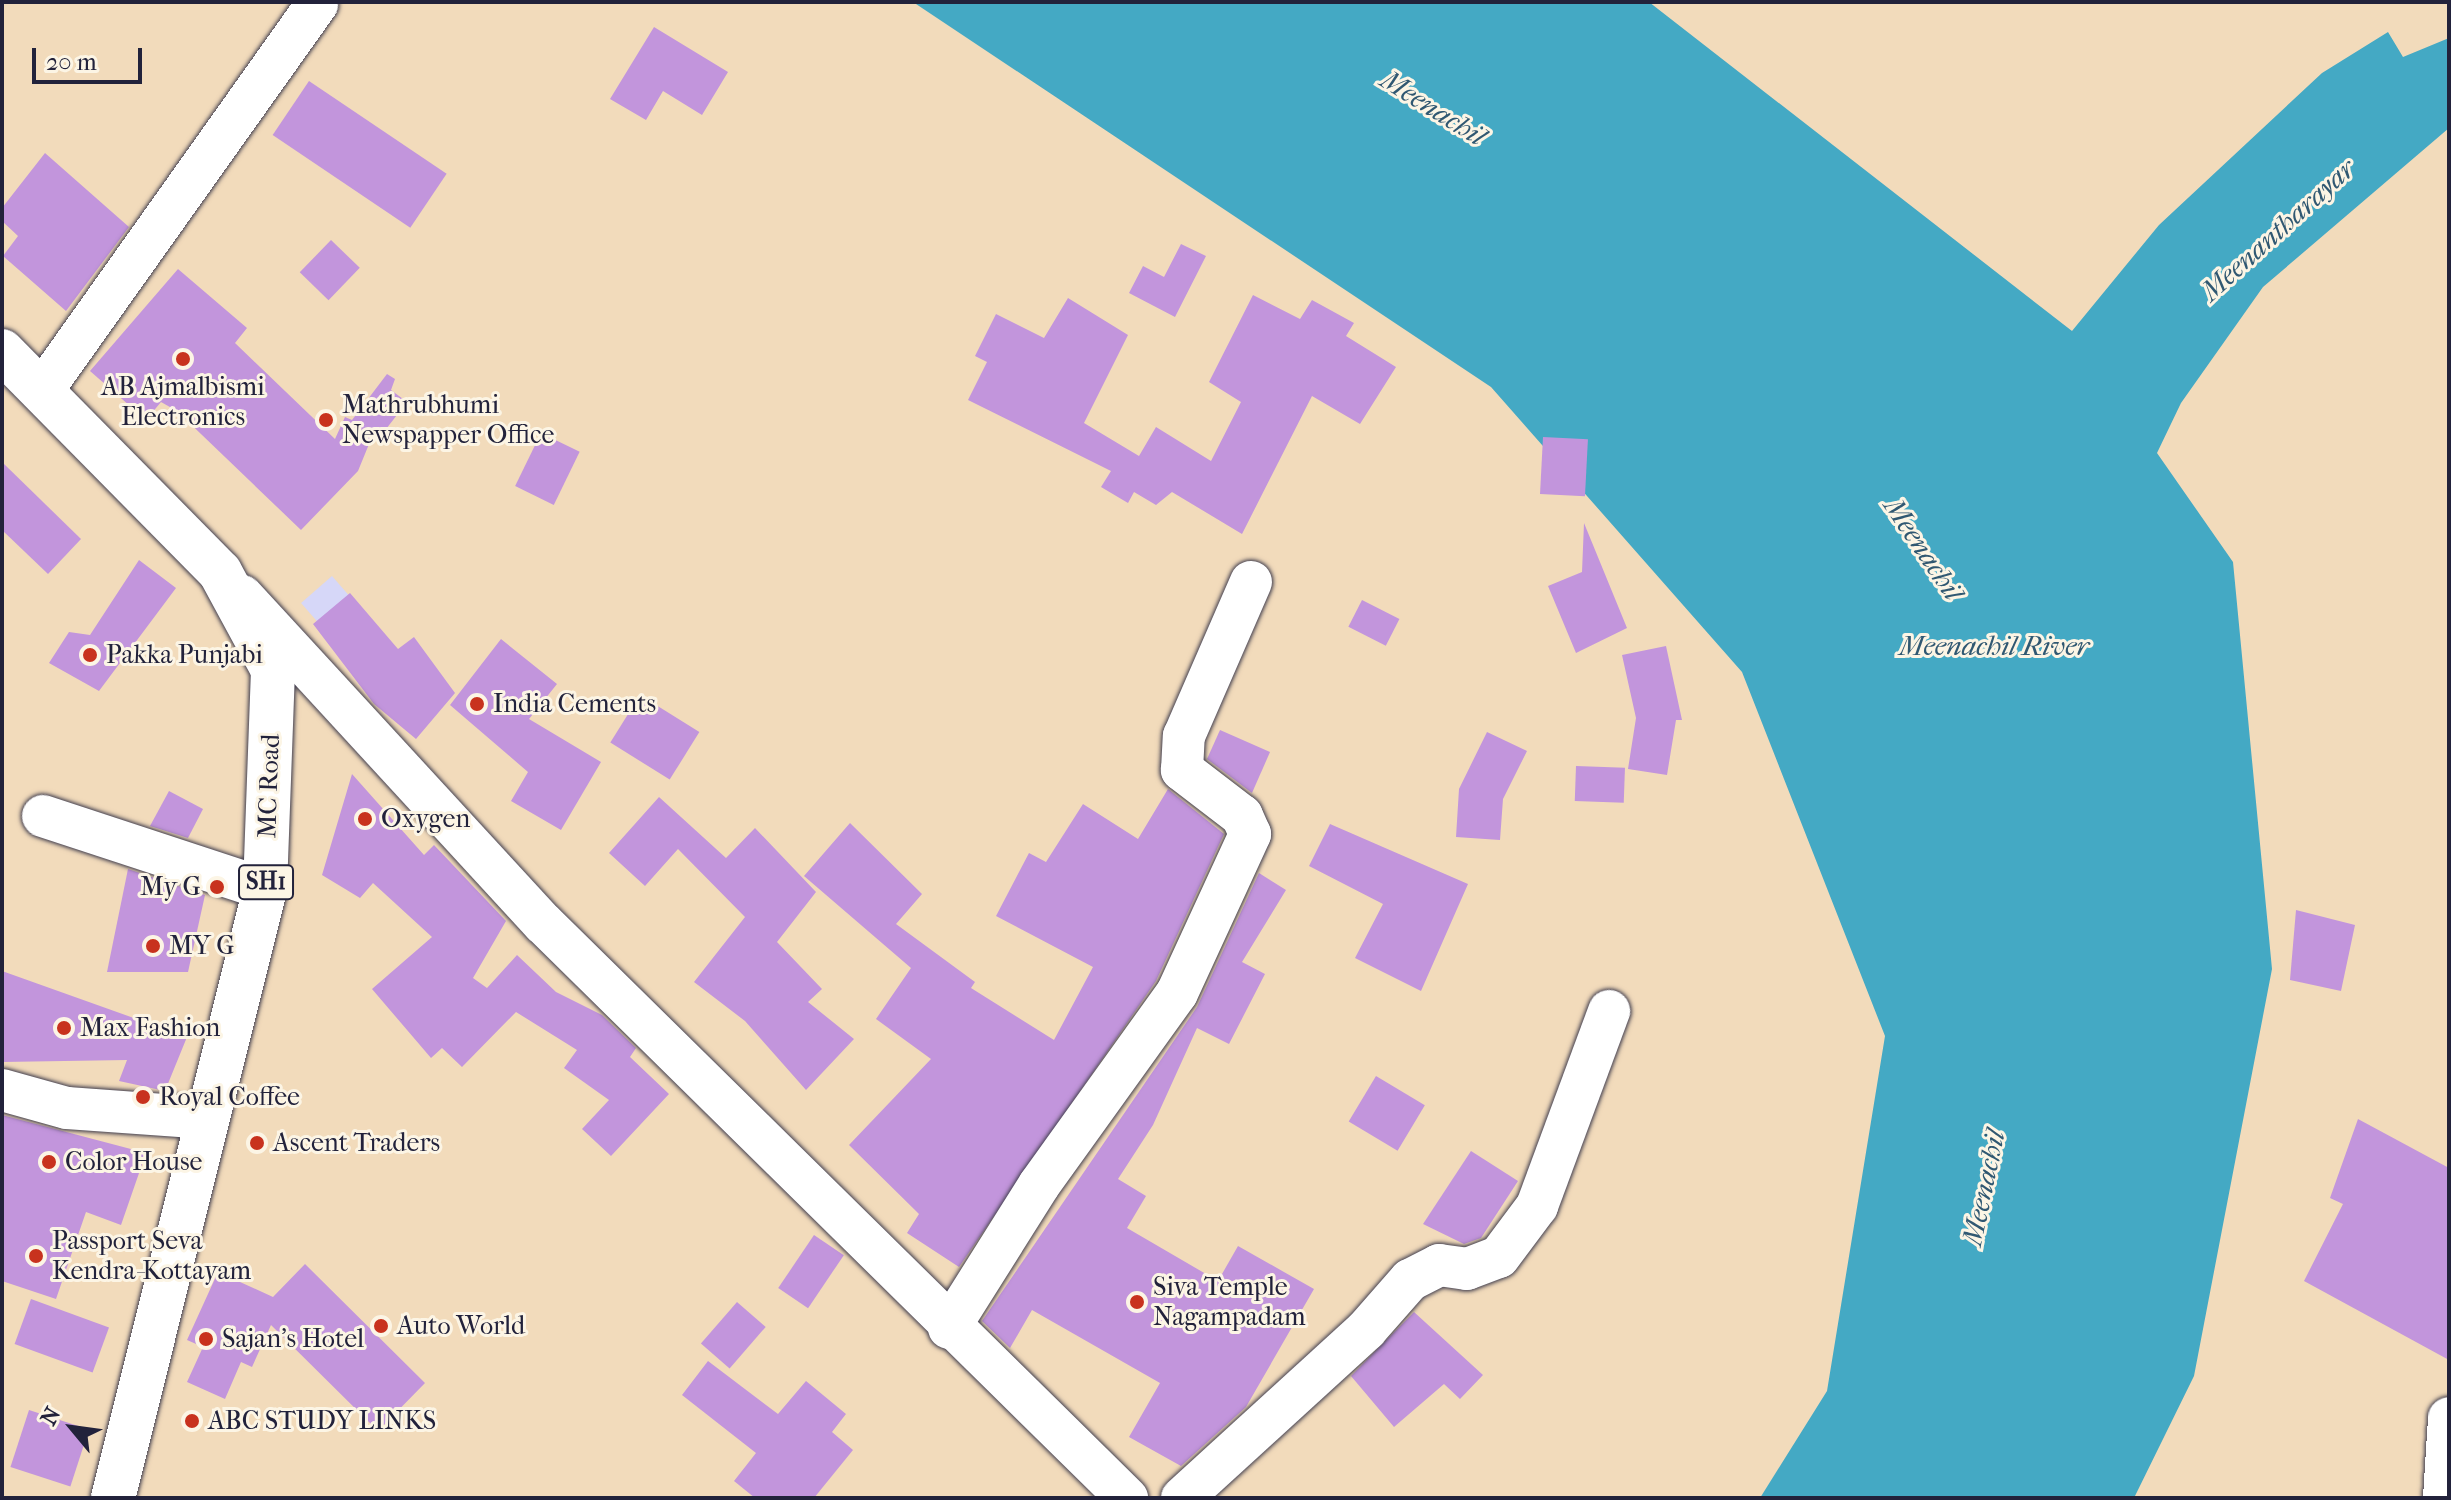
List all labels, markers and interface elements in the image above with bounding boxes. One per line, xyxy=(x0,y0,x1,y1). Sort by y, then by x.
scale bar xyxy=(36,32,146,82)
text: 20 m xyxy=(46,48,97,76)
water label: Meenachil xyxy=(1374,63,1492,153)
water label: Meenantharayar xyxy=(2194,152,2362,308)
marker: AB Ajmalbismi Electronics xyxy=(174,350,192,368)
place label: AB Ajmalbismi Electronics xyxy=(101,371,265,432)
place label: Mathrubhumi Newspapper Office xyxy=(342,389,554,450)
marker: Mathrubhumi Newspapper Office xyxy=(317,411,335,429)
water label: Meenachil xyxy=(1876,491,1970,607)
water label: Meenachil River xyxy=(1899,629,2089,663)
place label: Pakka Punjabi xyxy=(106,639,263,671)
marker: Pakka Punjabi xyxy=(81,646,99,664)
place label: India Cements xyxy=(493,688,656,720)
marker: India Cements xyxy=(468,695,486,713)
street label: MC Road xyxy=(252,733,286,839)
place label: Oxygen xyxy=(381,803,470,835)
marker: Oxygen xyxy=(356,810,374,828)
road number: SH1 xyxy=(238,862,294,902)
place label: My G xyxy=(140,871,201,903)
marker: My G xyxy=(208,878,226,896)
place label: MY G xyxy=(169,930,235,962)
marker: MY G xyxy=(144,937,162,955)
place label: Max Fashion xyxy=(80,1012,220,1044)
marker: Max Fashion xyxy=(55,1019,73,1037)
place label: Royal Coffee xyxy=(159,1081,300,1113)
marker: Royal Coffee xyxy=(134,1088,152,1106)
place label: Ascent Traders xyxy=(273,1127,440,1159)
water label: Meenachil xyxy=(1955,1127,2013,1249)
marker: Ascent Traders xyxy=(248,1134,266,1152)
place label: Color House xyxy=(65,1146,202,1178)
marker: Color House xyxy=(40,1153,58,1171)
place label: Passport Seva Kendra-Kottayam xyxy=(52,1225,251,1286)
marker: Passport Seva Kendra-Kottayam xyxy=(27,1247,45,1265)
place label: Siva Temple Nagampadam xyxy=(1153,1271,1306,1332)
marker: Siva Temple Nagampadam xyxy=(1128,1293,1146,1311)
place label: Auto World xyxy=(397,1310,525,1342)
marker: Auto World xyxy=(372,1317,390,1335)
place label: Sajan's Hotel xyxy=(222,1323,364,1355)
marker: Sajan's Hotel xyxy=(197,1330,215,1348)
north arrow xyxy=(32,1388,112,1468)
text: N xyxy=(36,1403,66,1430)
place label: ABC STUDY LINKS xyxy=(208,1405,436,1437)
marker: ABC STUDY LINKS xyxy=(183,1412,201,1430)

